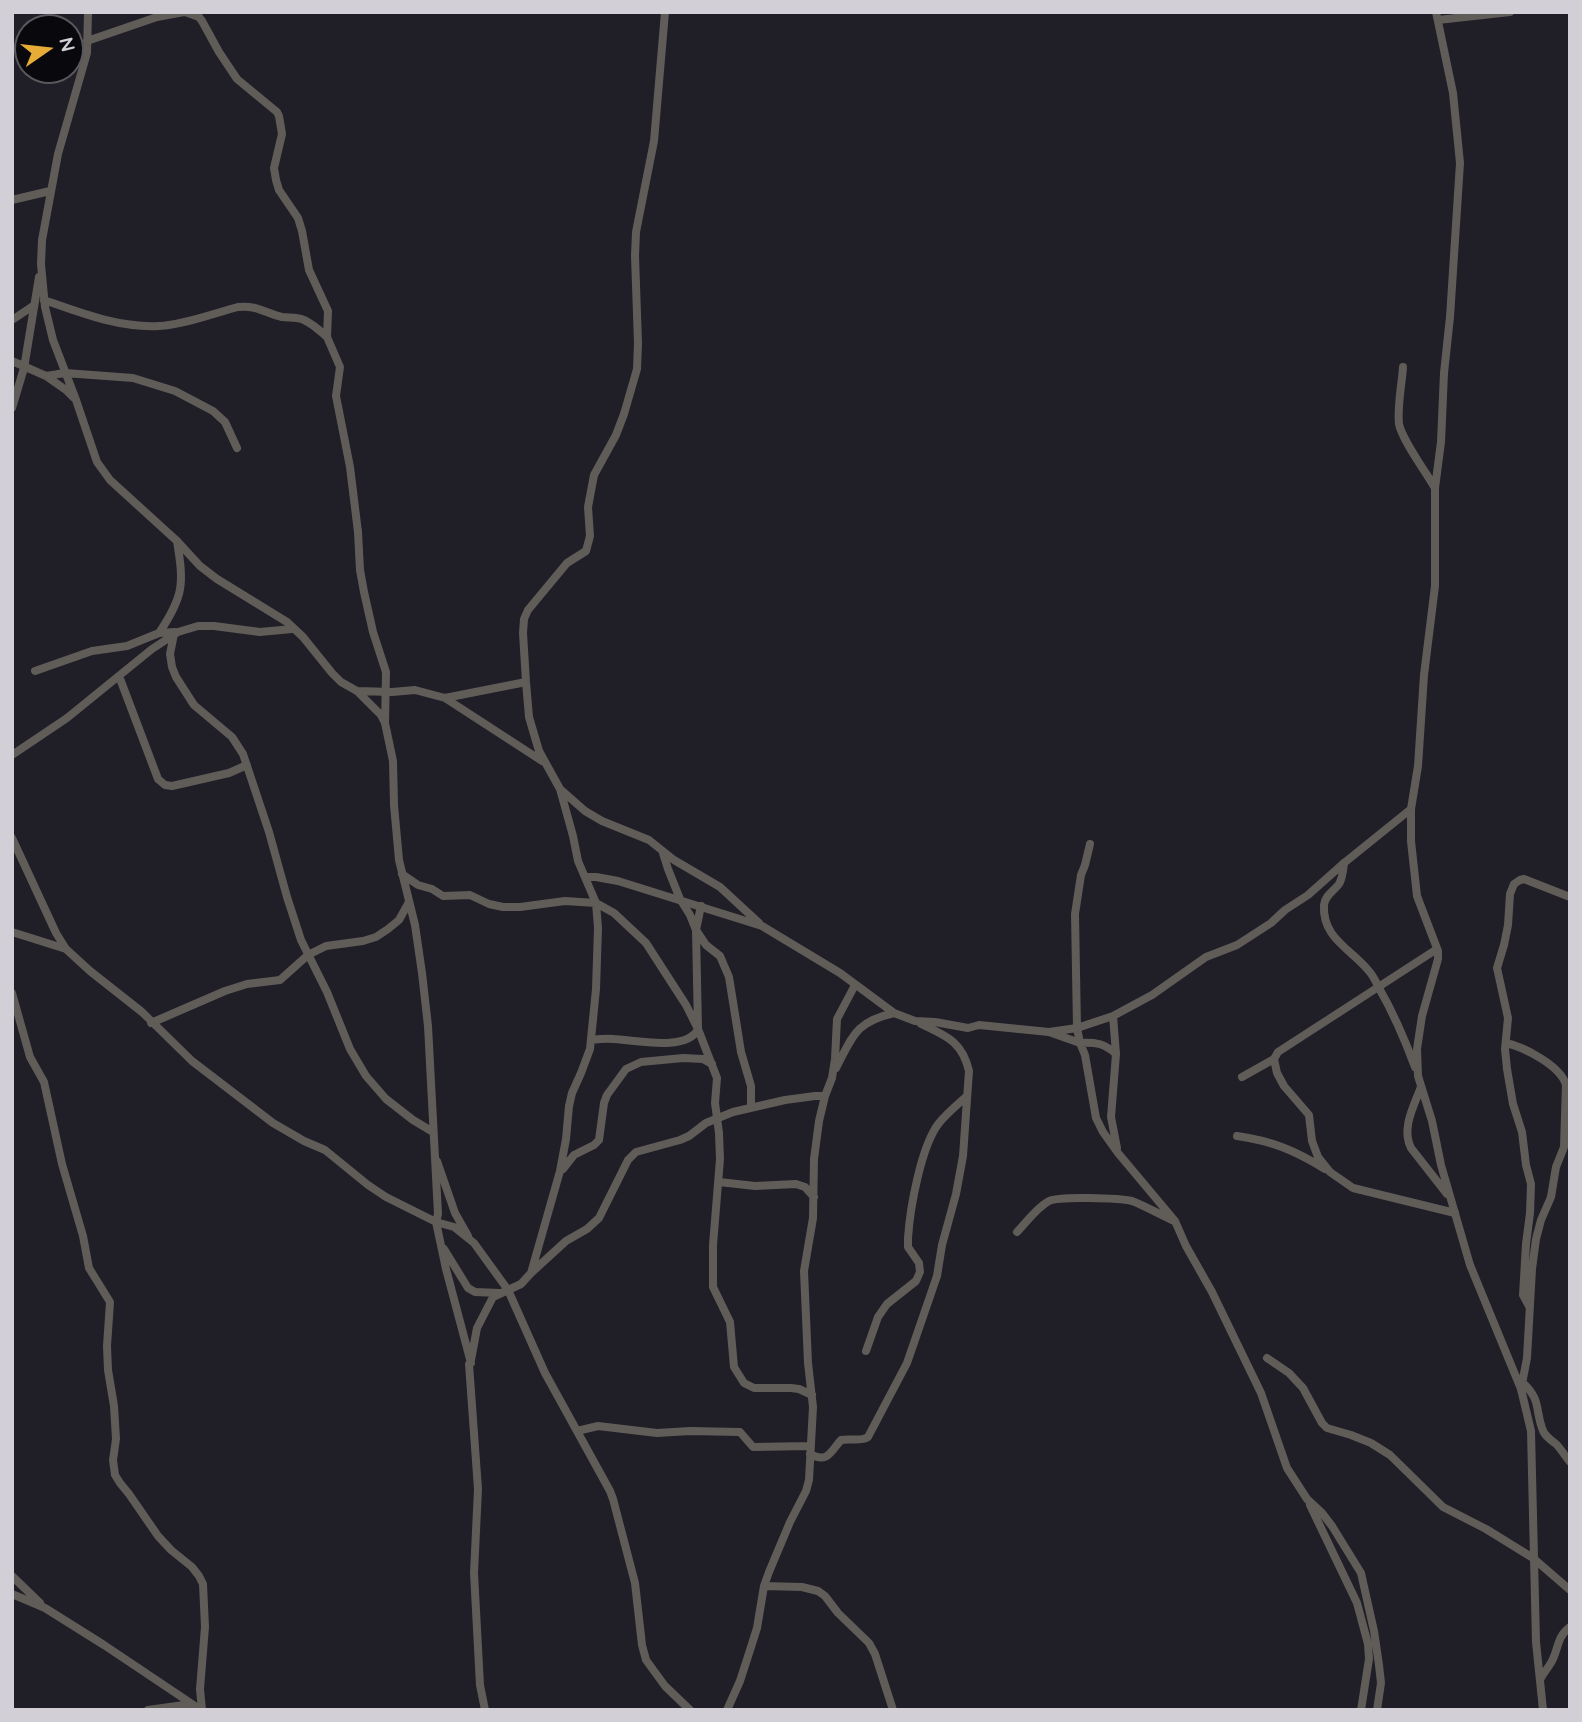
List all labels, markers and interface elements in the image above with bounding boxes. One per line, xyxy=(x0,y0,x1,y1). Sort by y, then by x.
north arrow xyxy=(14,14,84,84)
text: N xyxy=(54,35,81,54)

